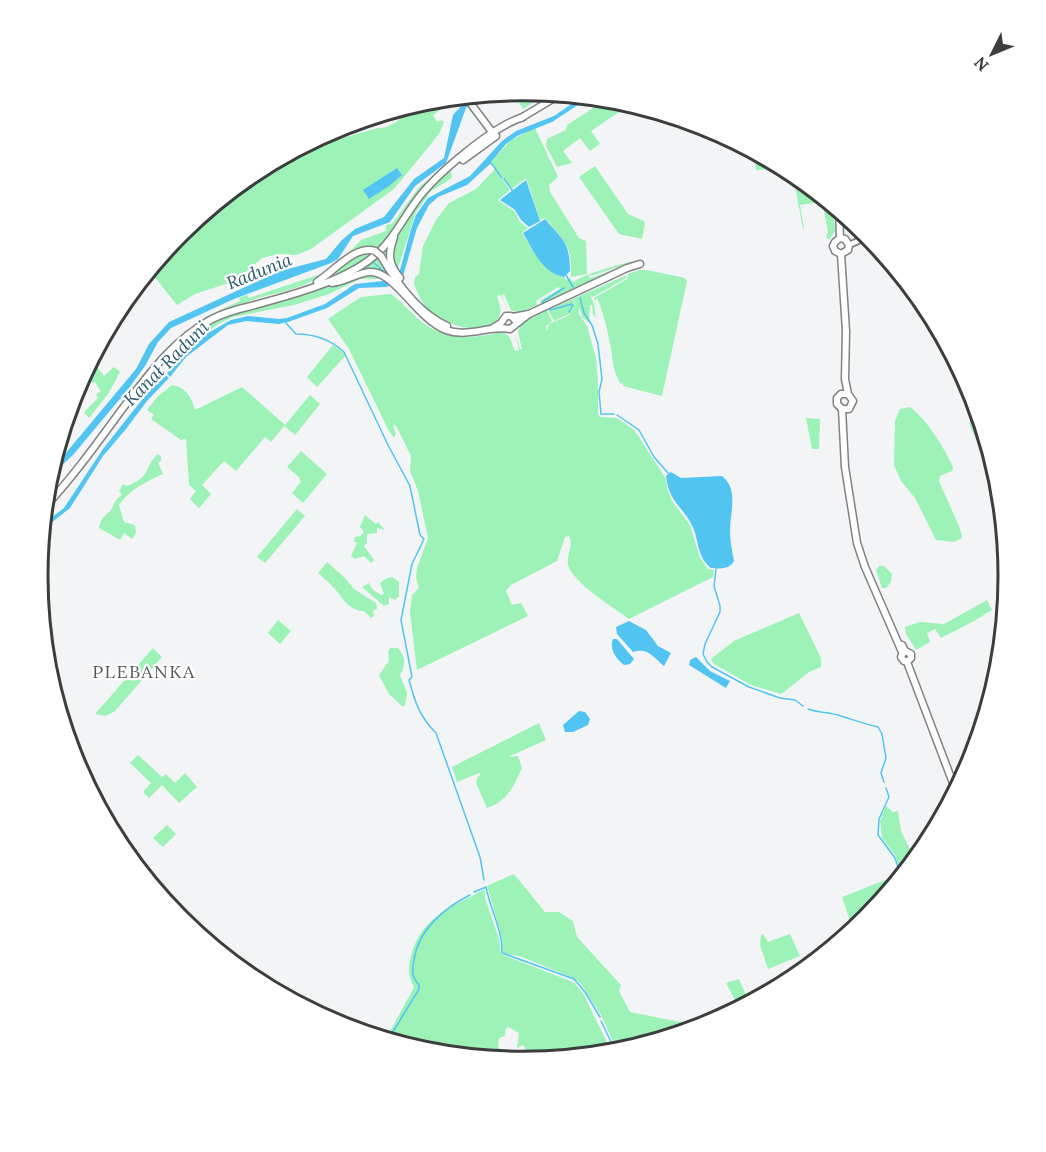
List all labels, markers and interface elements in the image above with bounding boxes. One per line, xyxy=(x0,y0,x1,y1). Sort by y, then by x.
north arrow xyxy=(962,24,1022,84)
text: N xyxy=(969,53,993,76)
water label: Radunia xyxy=(223,247,295,295)
water label: Kanał Raduni xyxy=(119,315,214,410)
district label: PLEBANKA xyxy=(92,660,196,683)

